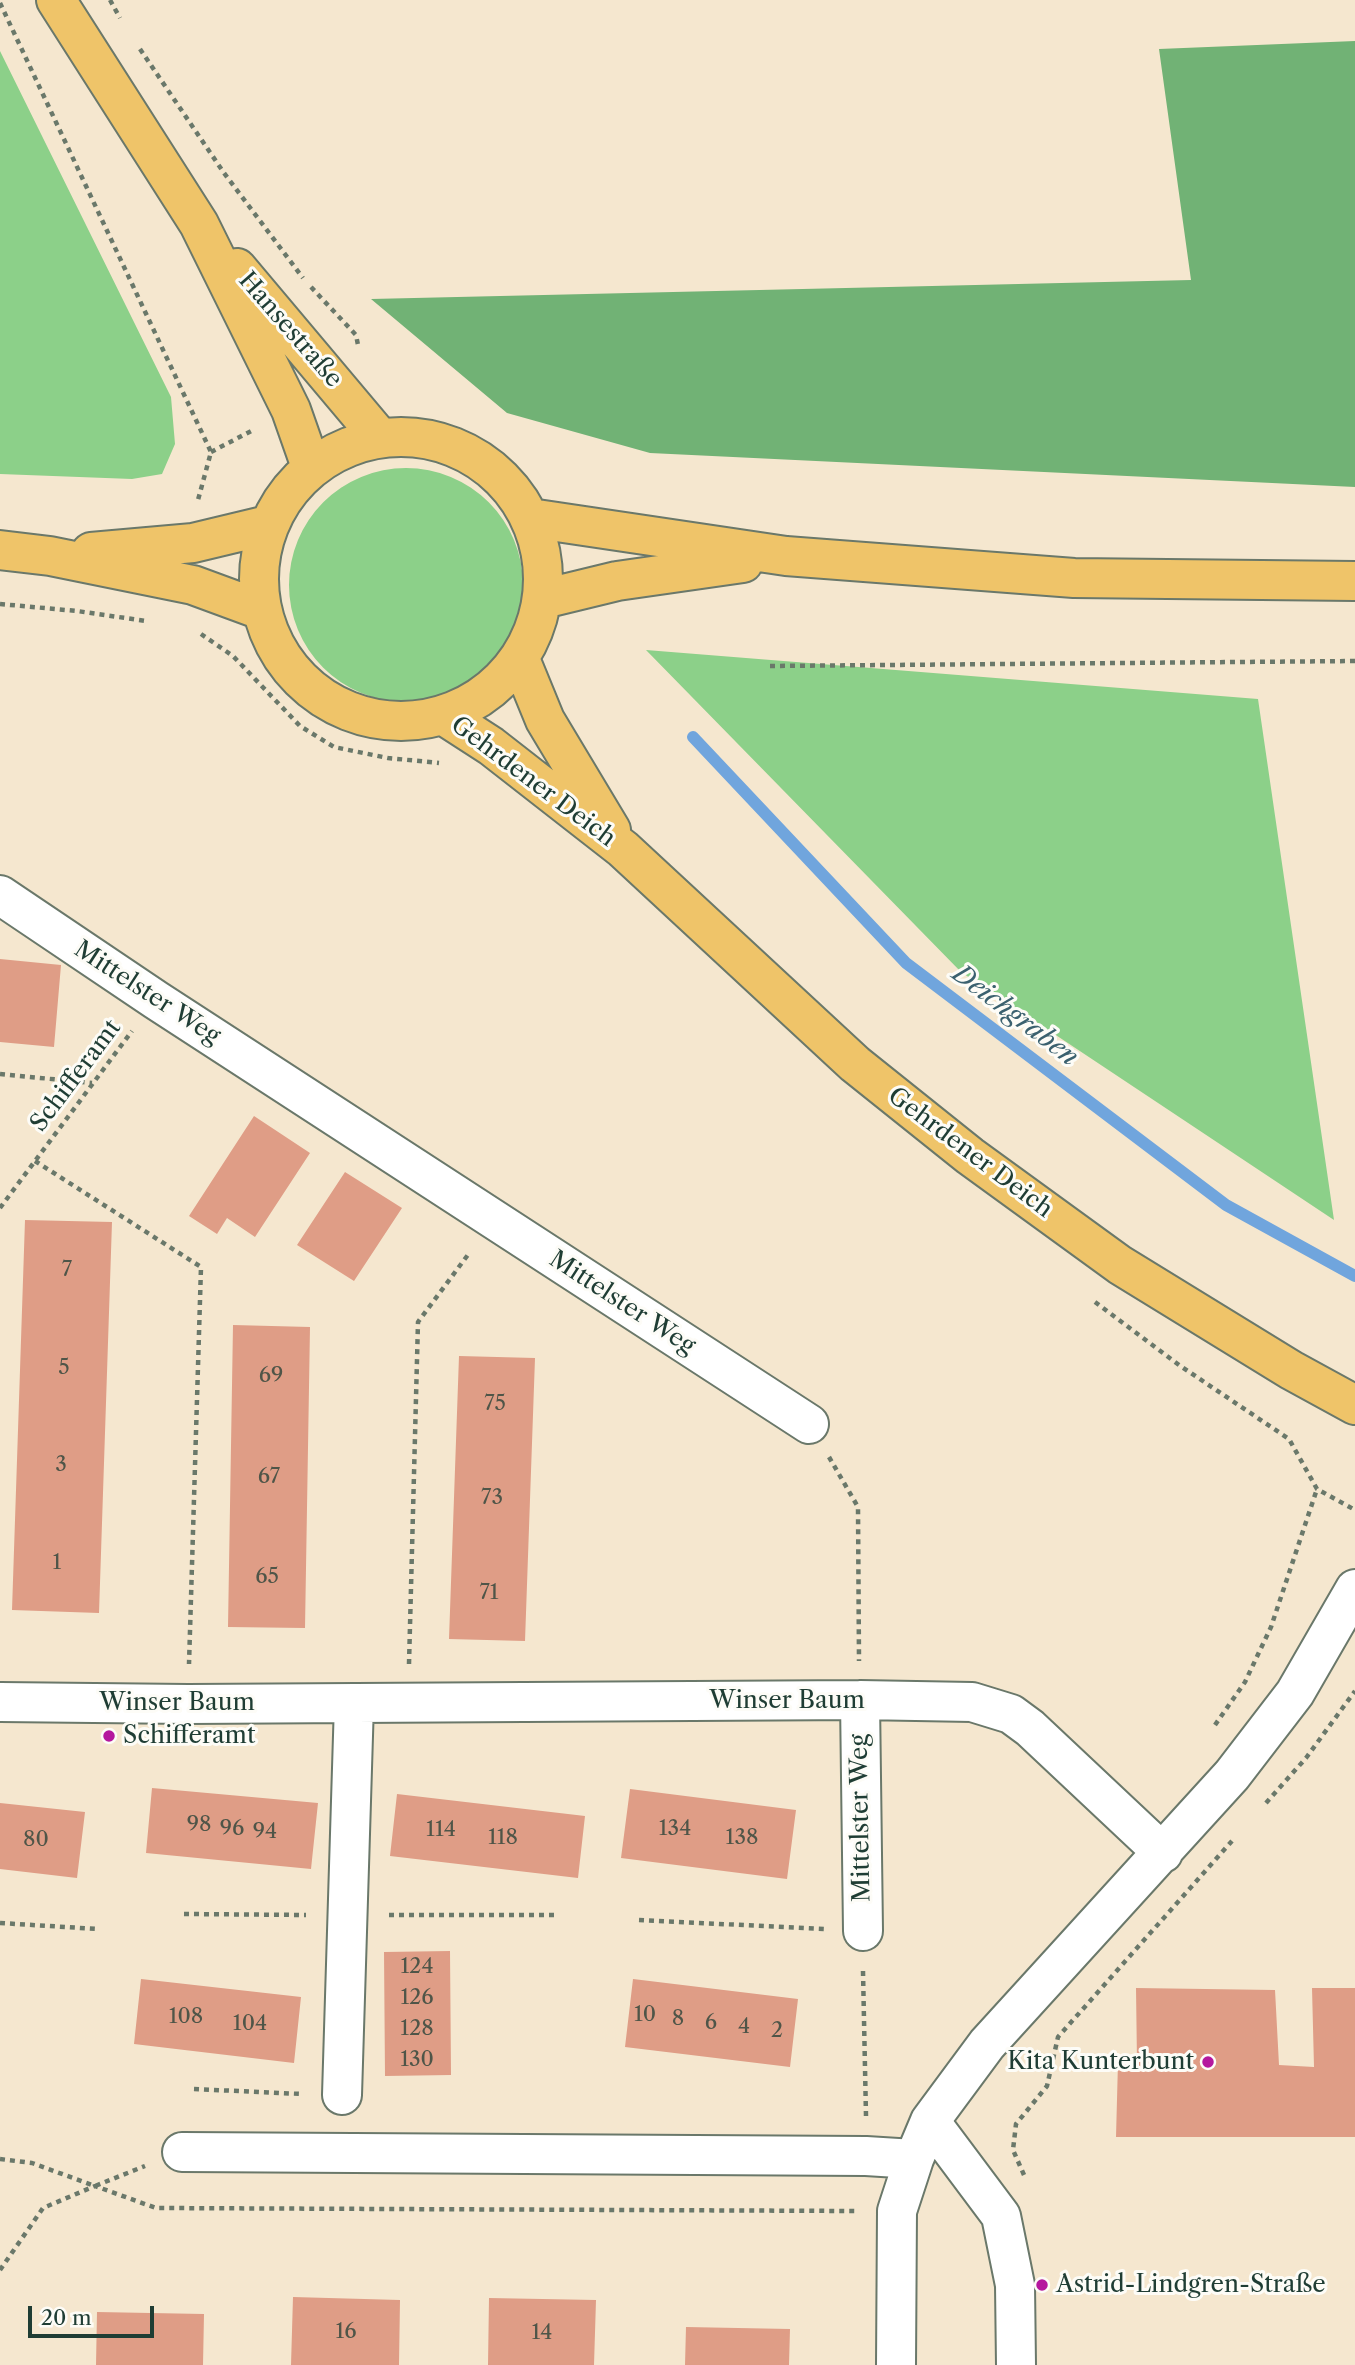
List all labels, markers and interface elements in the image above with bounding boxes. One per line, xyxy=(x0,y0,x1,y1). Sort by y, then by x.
street label: Hansestraße xyxy=(232,266,348,394)
street label: Gehrdener Deich xyxy=(445,711,621,853)
street label: Mittelster Weg xyxy=(69,935,225,1051)
water label: Deichgraben xyxy=(946,959,1084,1073)
street label: Schifferamt xyxy=(25,1014,127,1138)
street label: Gehrdener Deich xyxy=(882,1082,1058,1224)
street label: Mittelster Weg xyxy=(544,1245,700,1361)
house number: 7 xyxy=(62,1257,72,1283)
house number: 5 xyxy=(58,1355,70,1381)
house number: 69 xyxy=(259,1363,283,1389)
house number: 75 xyxy=(484,1391,506,1417)
house number: 3 xyxy=(55,1452,67,1478)
house number: 67 xyxy=(258,1464,280,1490)
house number: 73 xyxy=(481,1485,503,1511)
house number: 1 xyxy=(53,1550,61,1576)
house number: 65 xyxy=(255,1564,279,1590)
house number: 71 xyxy=(479,1580,499,1606)
street label: Winser Baum xyxy=(709,1687,865,1715)
street label: Winser Baum xyxy=(99,1689,255,1717)
place label: Schifferamt xyxy=(123,1722,255,1750)
marker: Schifferamt xyxy=(101,1728,117,1744)
street label: Mittelster Weg xyxy=(845,1734,877,1902)
house number: 98 xyxy=(187,1812,211,1838)
house number: 96 xyxy=(220,1816,244,1842)
house number: 134 xyxy=(659,1816,691,1842)
house number: 114 xyxy=(426,1817,456,1843)
house number: 94 xyxy=(253,1819,277,1845)
house number: 118 xyxy=(488,1825,518,1851)
house number: 138 xyxy=(726,1825,758,1851)
house number: 80 xyxy=(23,1827,49,1853)
house number: 124 xyxy=(400,1954,434,1980)
house number: 126 xyxy=(400,1985,434,2011)
house number: 10 xyxy=(634,2002,656,2028)
house number: 108 xyxy=(169,2004,203,2030)
house number: 8 xyxy=(672,2006,684,2032)
house number: 6 xyxy=(705,2010,717,2036)
house number: 104 xyxy=(233,2011,267,2037)
house number: 4 xyxy=(738,2014,750,2040)
house number: 128 xyxy=(400,2016,434,2042)
house number: 2 xyxy=(771,2018,783,2044)
house number: 130 xyxy=(400,2047,434,2073)
place label: Kita Kunterbunt xyxy=(1007,2048,1194,2076)
marker: Kita Kunterbunt xyxy=(1200,2054,1216,2070)
place label: Astrid-Lindgren-Straße xyxy=(1056,2271,1326,2299)
marker: Astrid-Lindgren-Straße xyxy=(1034,2277,1050,2293)
scale bar xyxy=(32,2292,158,2336)
text: 20 m xyxy=(41,2305,92,2330)
house number: 16 xyxy=(335,2319,357,2345)
house number: 14 xyxy=(532,2320,552,2346)

